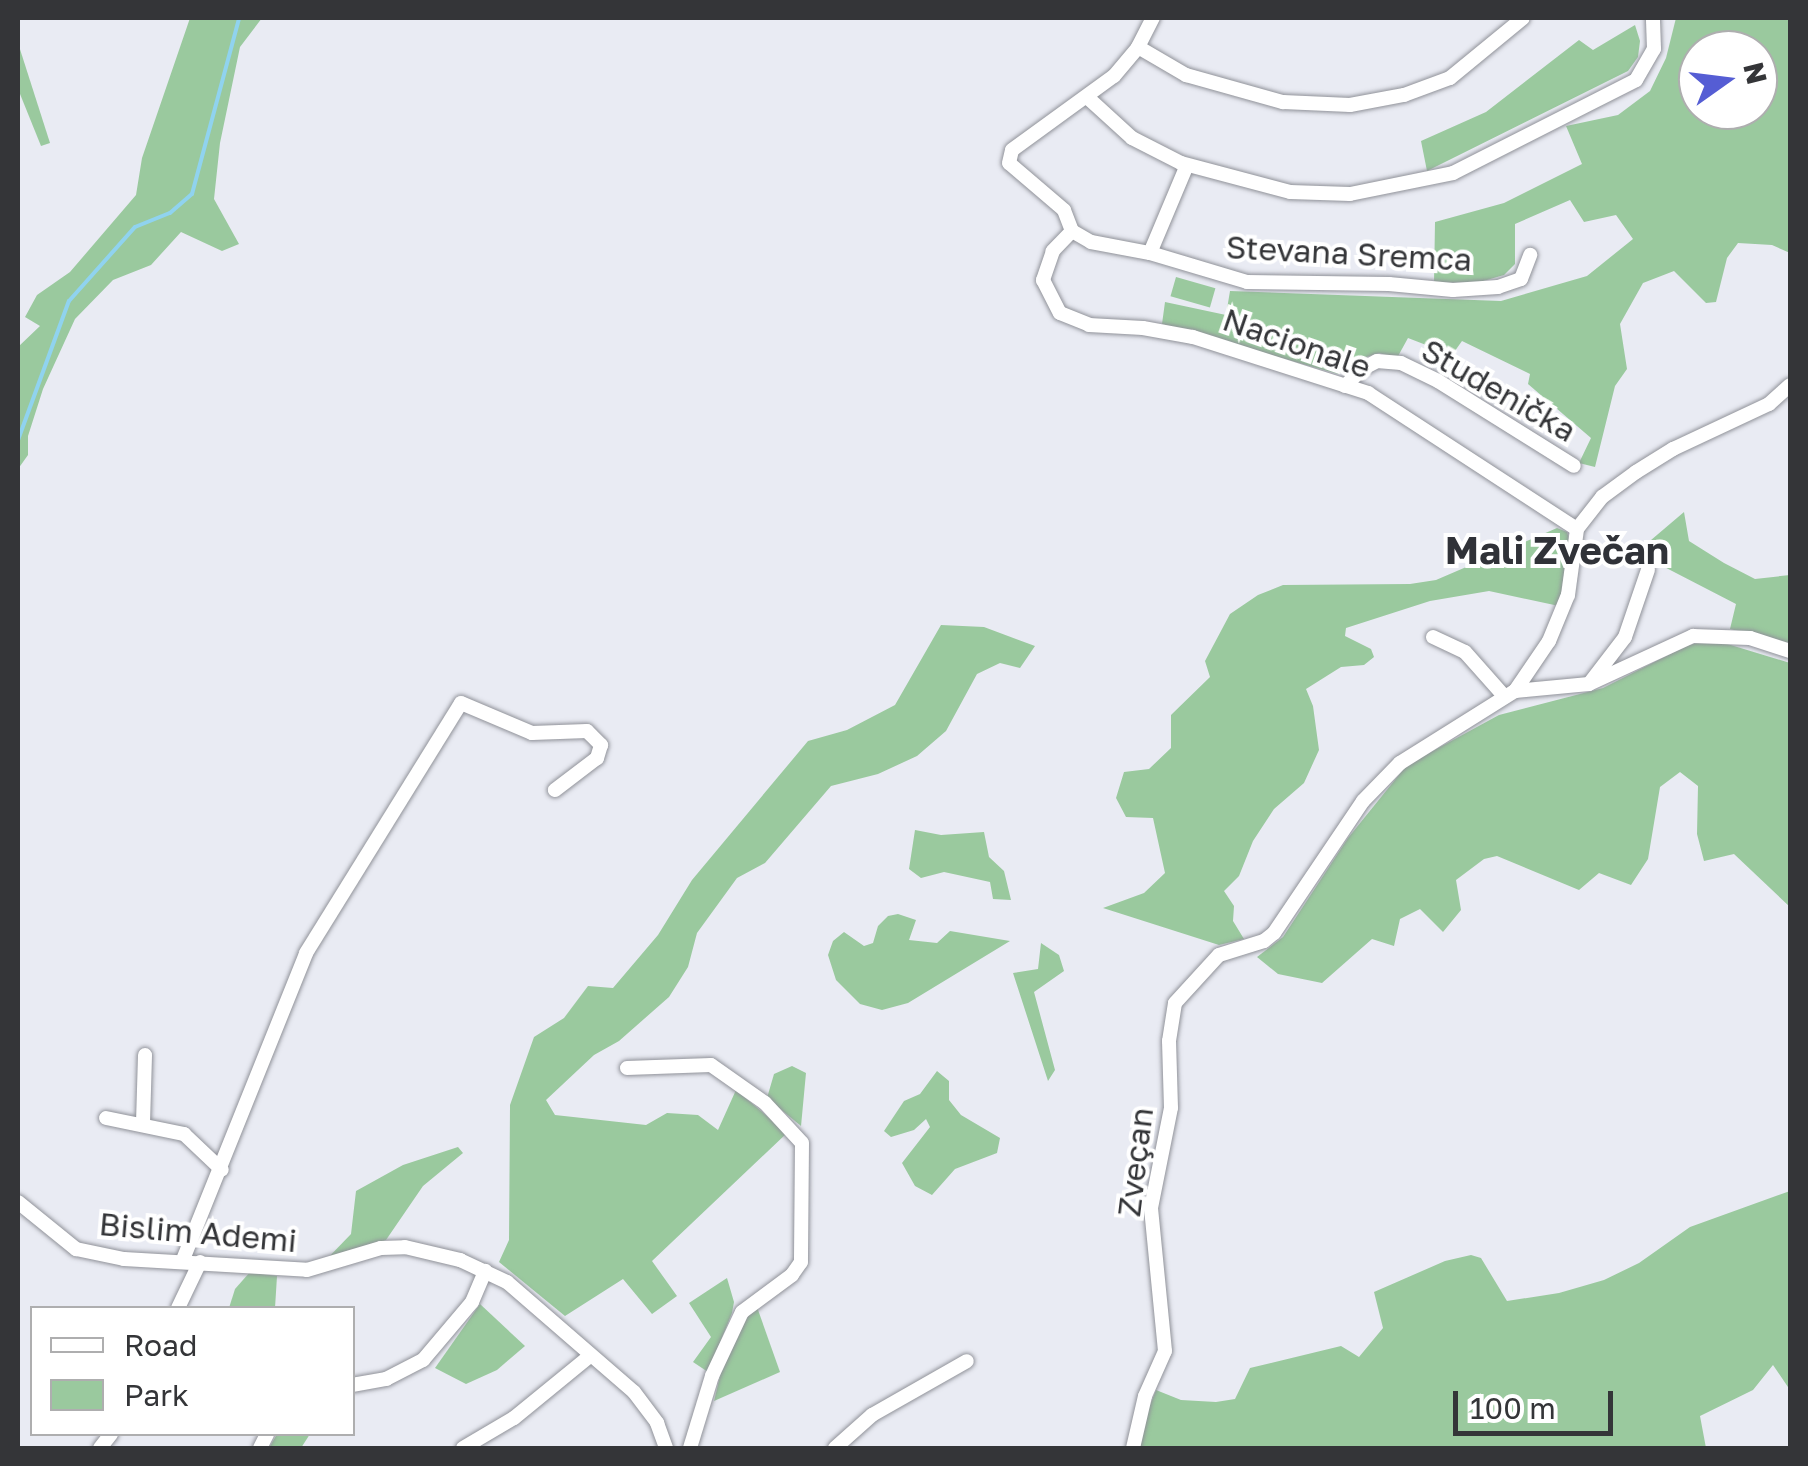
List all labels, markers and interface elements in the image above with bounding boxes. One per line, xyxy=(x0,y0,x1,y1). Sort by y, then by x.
north arrow xyxy=(1678,30,1778,130)
text: N xyxy=(1737,59,1774,87)
street label: Stevana Sremca xyxy=(1225,227,1473,279)
street label: Nacionale xyxy=(1218,300,1376,386)
street label: Studenička xyxy=(1415,330,1583,450)
district label: Mali Zvečan xyxy=(1445,527,1669,573)
street label: Zveçan xyxy=(1109,1105,1161,1219)
street label: Bislim Ademi xyxy=(98,1204,298,1260)
legend xyxy=(30,1306,355,1436)
text: Road xyxy=(124,1327,198,1363)
scale bar xyxy=(1458,1371,1618,1433)
text: Park xyxy=(124,1377,189,1413)
text: 100 m xyxy=(1470,1390,1556,1426)

